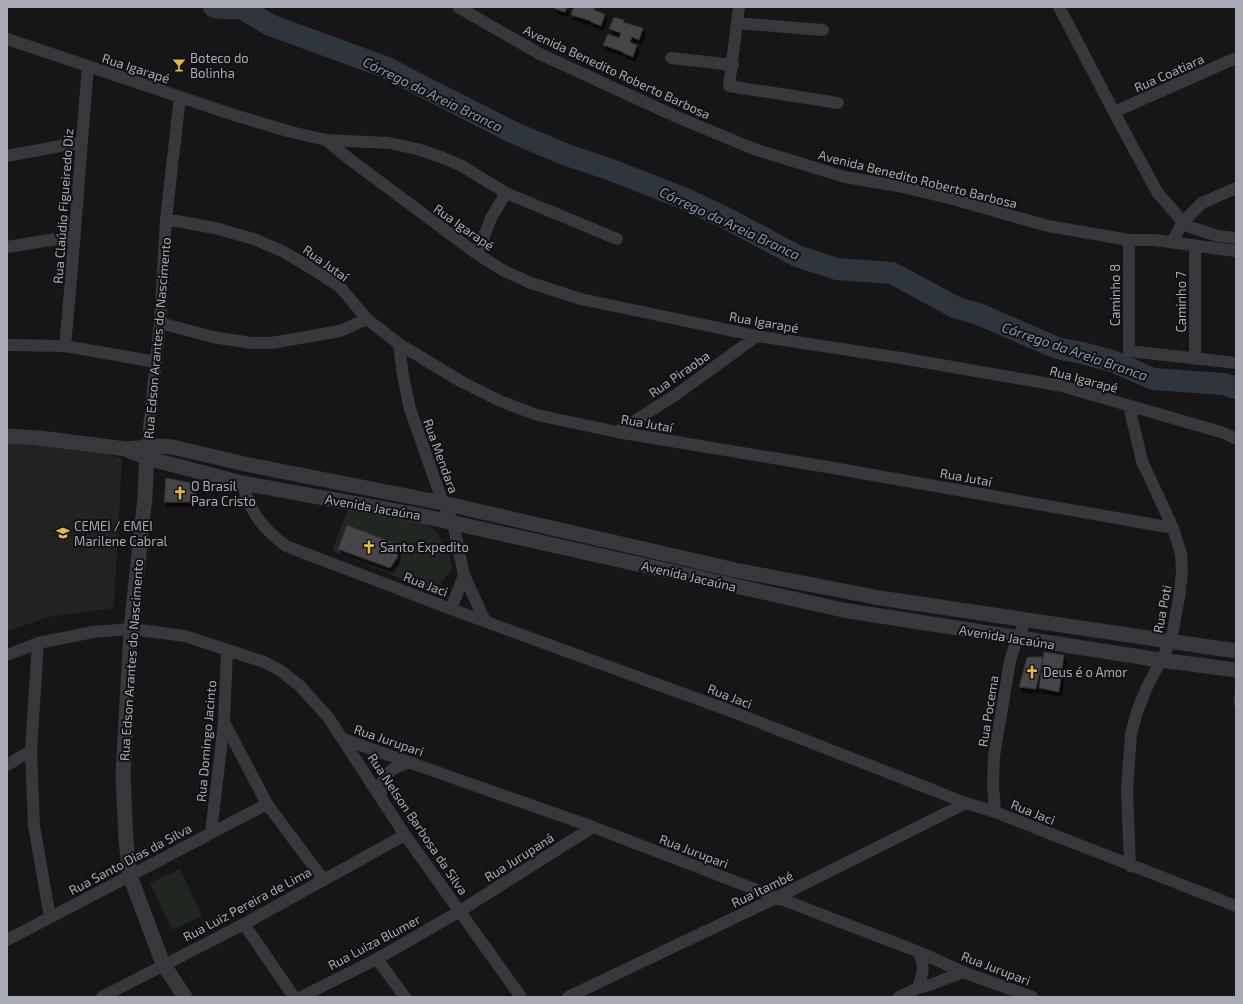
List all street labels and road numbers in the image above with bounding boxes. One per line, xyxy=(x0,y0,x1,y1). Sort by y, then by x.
street label: Avenida Benedito Roberto Barbosa xyxy=(521,22,713,122)
street label: Rua Igarapé xyxy=(100,50,172,86)
street label: Rua Coatiara xyxy=(1131,50,1207,96)
street label: Rua Claúdio Figueiredo Diz xyxy=(50,128,76,284)
street label: Avenida Benedito Roberto Barbosa xyxy=(817,146,1019,212)
street label: Rua Igarapé xyxy=(431,200,497,254)
street label: Rua Edson Arantes do Nascimento xyxy=(140,237,174,439)
street label: Rua Jutaí xyxy=(300,241,353,285)
street label: Caminho 8 xyxy=(1107,264,1123,326)
street label: Caminho 7 xyxy=(1173,271,1189,333)
street label: Rua Igarapé xyxy=(728,308,800,336)
street label: Rua Piraoba xyxy=(645,347,713,401)
street label: Rua Igarapé xyxy=(1048,362,1120,396)
street label: Rua Jutaí xyxy=(620,411,675,436)
street label: Rua Mendara xyxy=(420,416,462,496)
street label: Rua Jutaí xyxy=(939,465,994,490)
street label: Avenida Jacaúna xyxy=(324,491,422,523)
street label: Avenida Jacaúna xyxy=(640,557,738,595)
street label: Rua Edson Arantes do Nascimento xyxy=(116,559,146,761)
street label: Rua Jaci xyxy=(401,568,451,600)
street label: Rua Poti xyxy=(1150,584,1174,634)
street label: Avenida Jacaúna xyxy=(958,622,1056,652)
street label: Rua Pocema xyxy=(974,674,1002,748)
street label: Rua Domingo Jacinto xyxy=(193,680,219,802)
street label: Rua Jaci xyxy=(705,680,755,712)
street label: Rua Jurupari xyxy=(352,721,426,759)
street label: Rua Nelson Barbosa da Silva xyxy=(365,750,471,898)
street label: Rua Jaci xyxy=(1009,796,1057,828)
street label: Rua Santo Dias da Silva xyxy=(66,820,194,898)
street label: Rua Jurupaná xyxy=(481,829,557,885)
street label: Rua Jurupari xyxy=(657,830,731,872)
street label: Rua Luiz Pereira de Lima xyxy=(180,863,314,945)
street label: Rua Itambé xyxy=(728,867,796,911)
street label: Rua Luiza Blumer xyxy=(325,911,423,973)
street label: Rua Jurupari xyxy=(959,947,1033,989)

